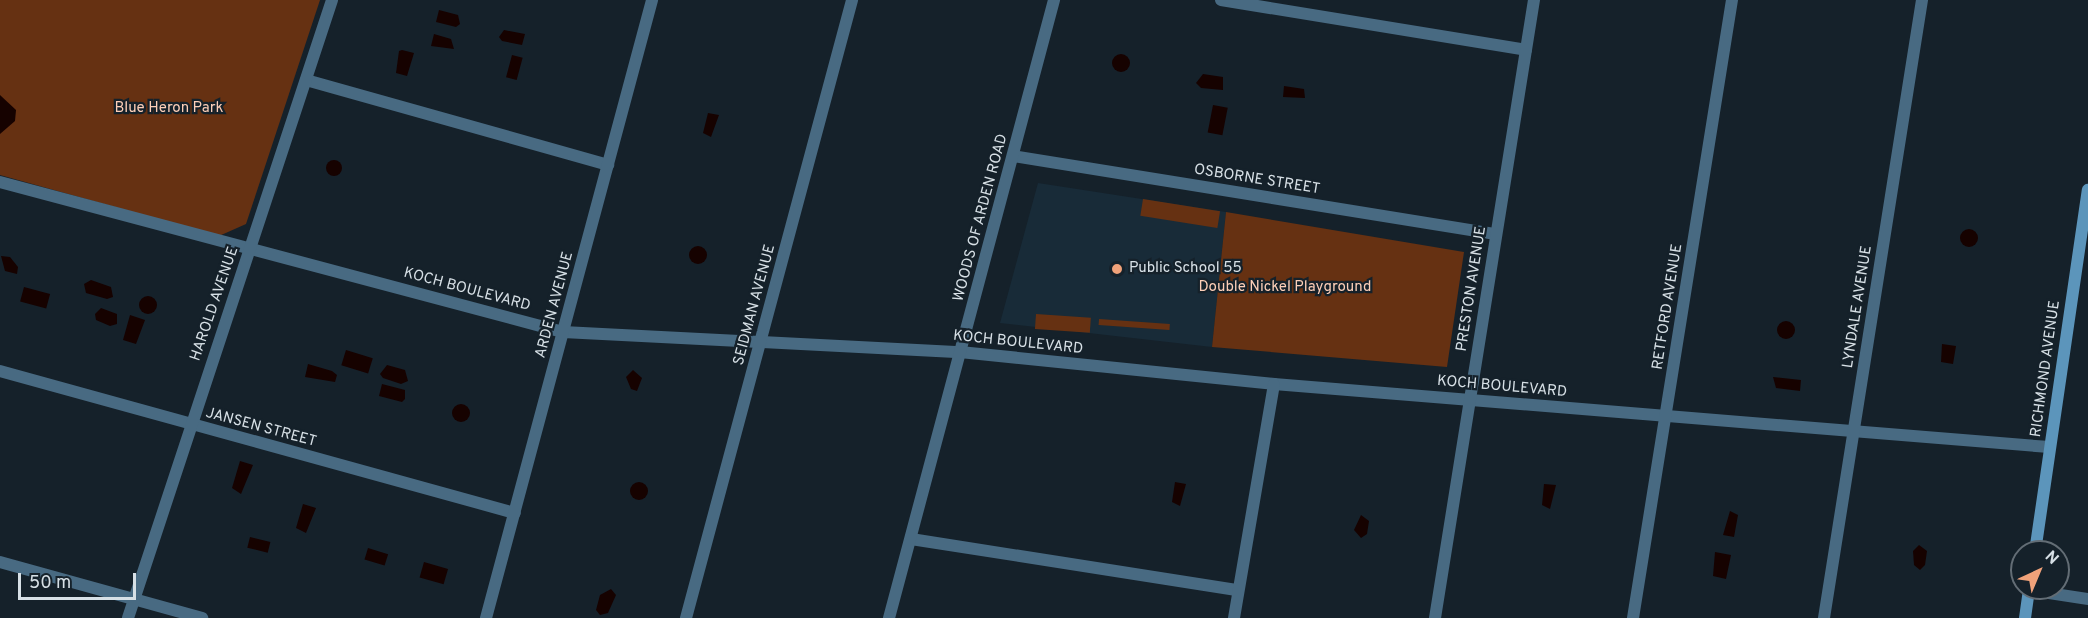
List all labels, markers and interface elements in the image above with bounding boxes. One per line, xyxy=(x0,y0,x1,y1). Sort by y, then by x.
park label: Blue Heron Park xyxy=(114,100,224,118)
street label: WOODS OF ARDEN ROAD xyxy=(950,132,1012,304)
street label: OSBORNE STREET xyxy=(1193,161,1321,199)
street label: PRESTON AVENUE xyxy=(1453,225,1491,353)
street label: SEIDMAN AVENUE xyxy=(730,242,780,368)
street label: RETFORD AVENUE xyxy=(1649,242,1687,372)
street label: HAROLD AVENUE xyxy=(187,244,243,364)
street label: LYNDALE AVENUE xyxy=(1839,244,1877,370)
street label: ARDEN AVENUE xyxy=(532,249,578,361)
place label: Public School 55 xyxy=(1129,260,1242,278)
marker: Public School 55 xyxy=(1110,262,1124,276)
street label: KOCH BOULEVARD xyxy=(402,264,532,316)
park label: Double Nickel Playground xyxy=(1199,279,1371,297)
street label: RICHMOND AVENUE xyxy=(2027,299,2065,439)
street label: KOCH BOULEVARD xyxy=(952,327,1084,359)
street label: KOCH BOULEVARD xyxy=(1436,372,1568,402)
street label: JANSEN STREET xyxy=(204,405,318,451)
north arrow xyxy=(2010,540,2070,600)
text: N xyxy=(2040,547,2062,570)
scale bar xyxy=(21,561,140,599)
text: 50 m xyxy=(29,572,71,595)

